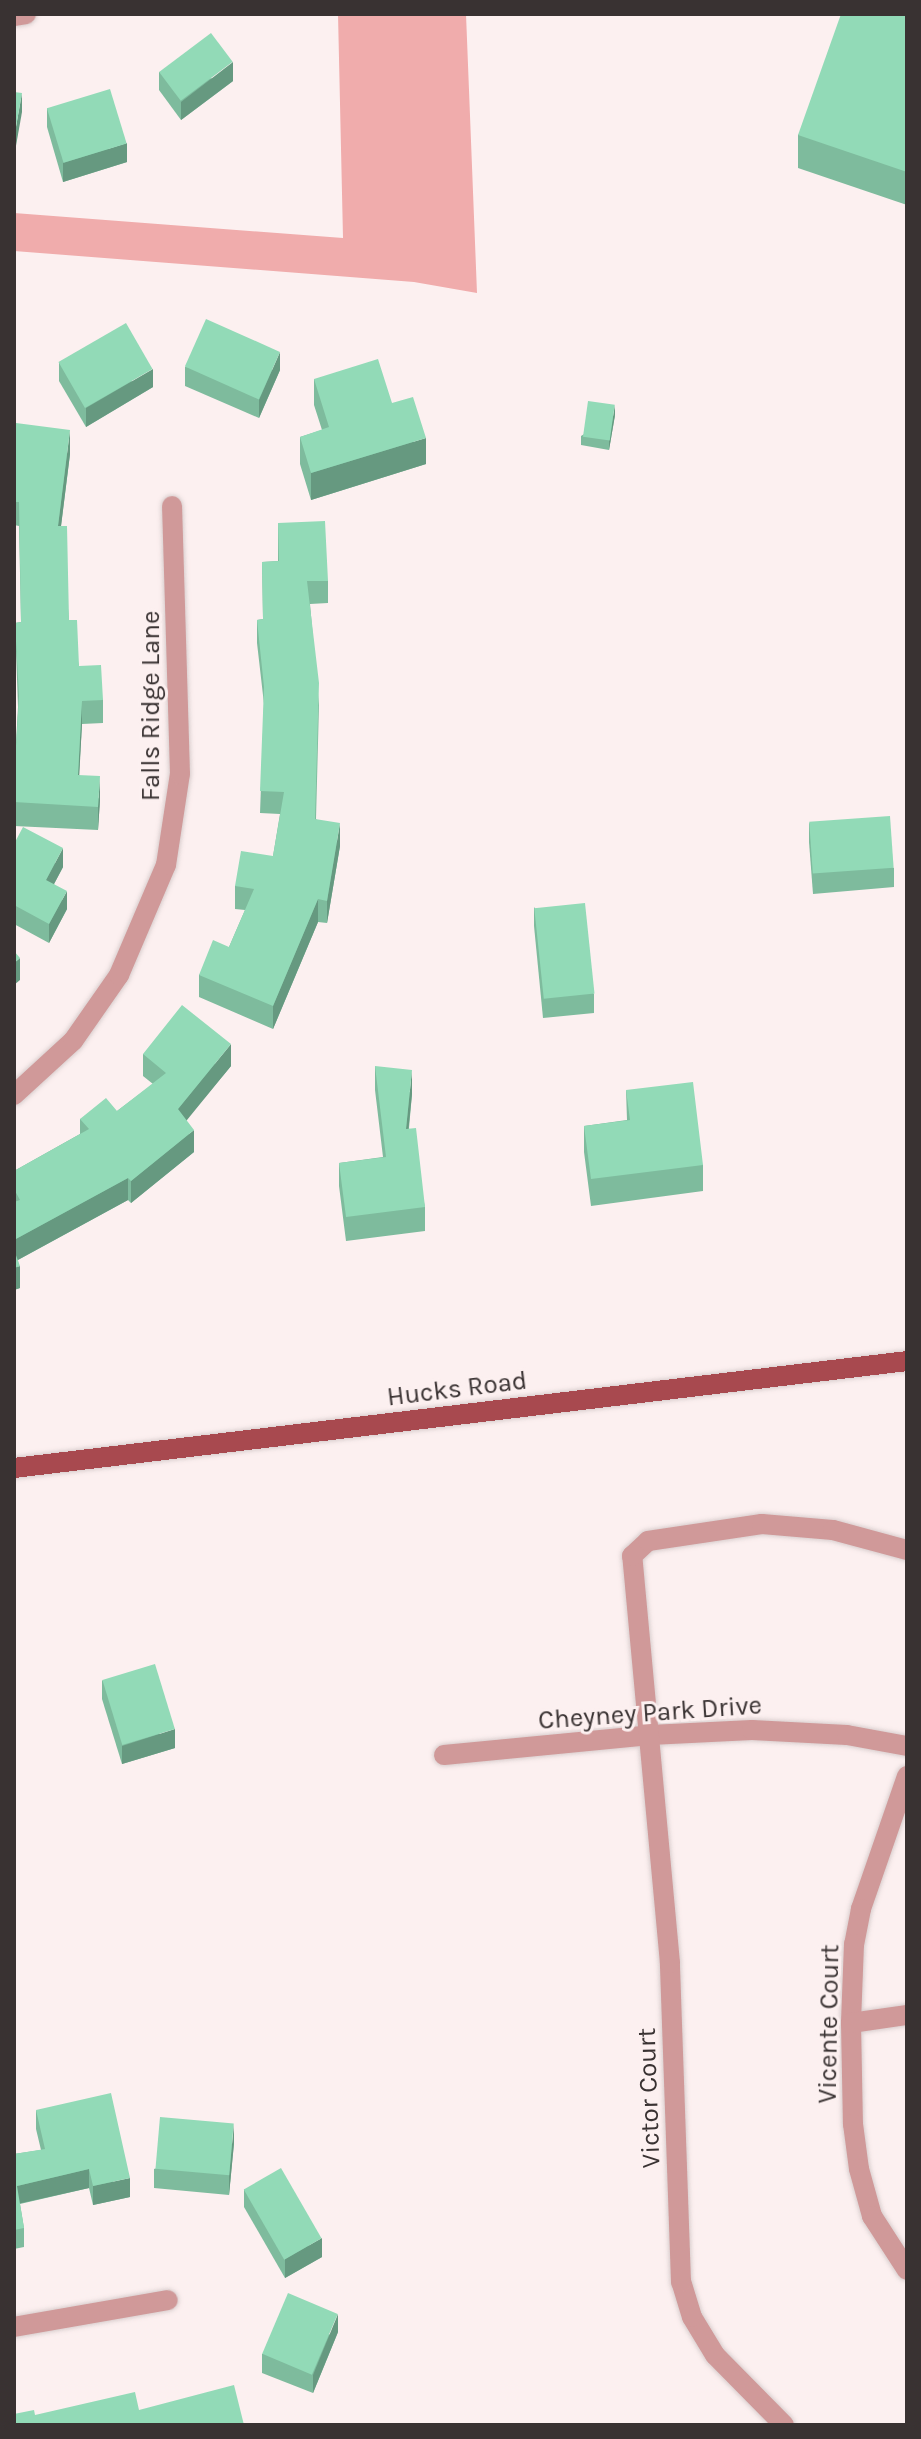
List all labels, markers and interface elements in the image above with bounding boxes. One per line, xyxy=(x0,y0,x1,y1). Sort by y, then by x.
street label: Falls Ridge Lane xyxy=(135,611,167,801)
street label: Hucks Road xyxy=(385,1365,529,1413)
street label: Cheyney Park Drive xyxy=(537,1690,763,1736)
street label: Vicente Court xyxy=(812,1944,846,2104)
street label: Victor Court xyxy=(631,2027,667,2169)

